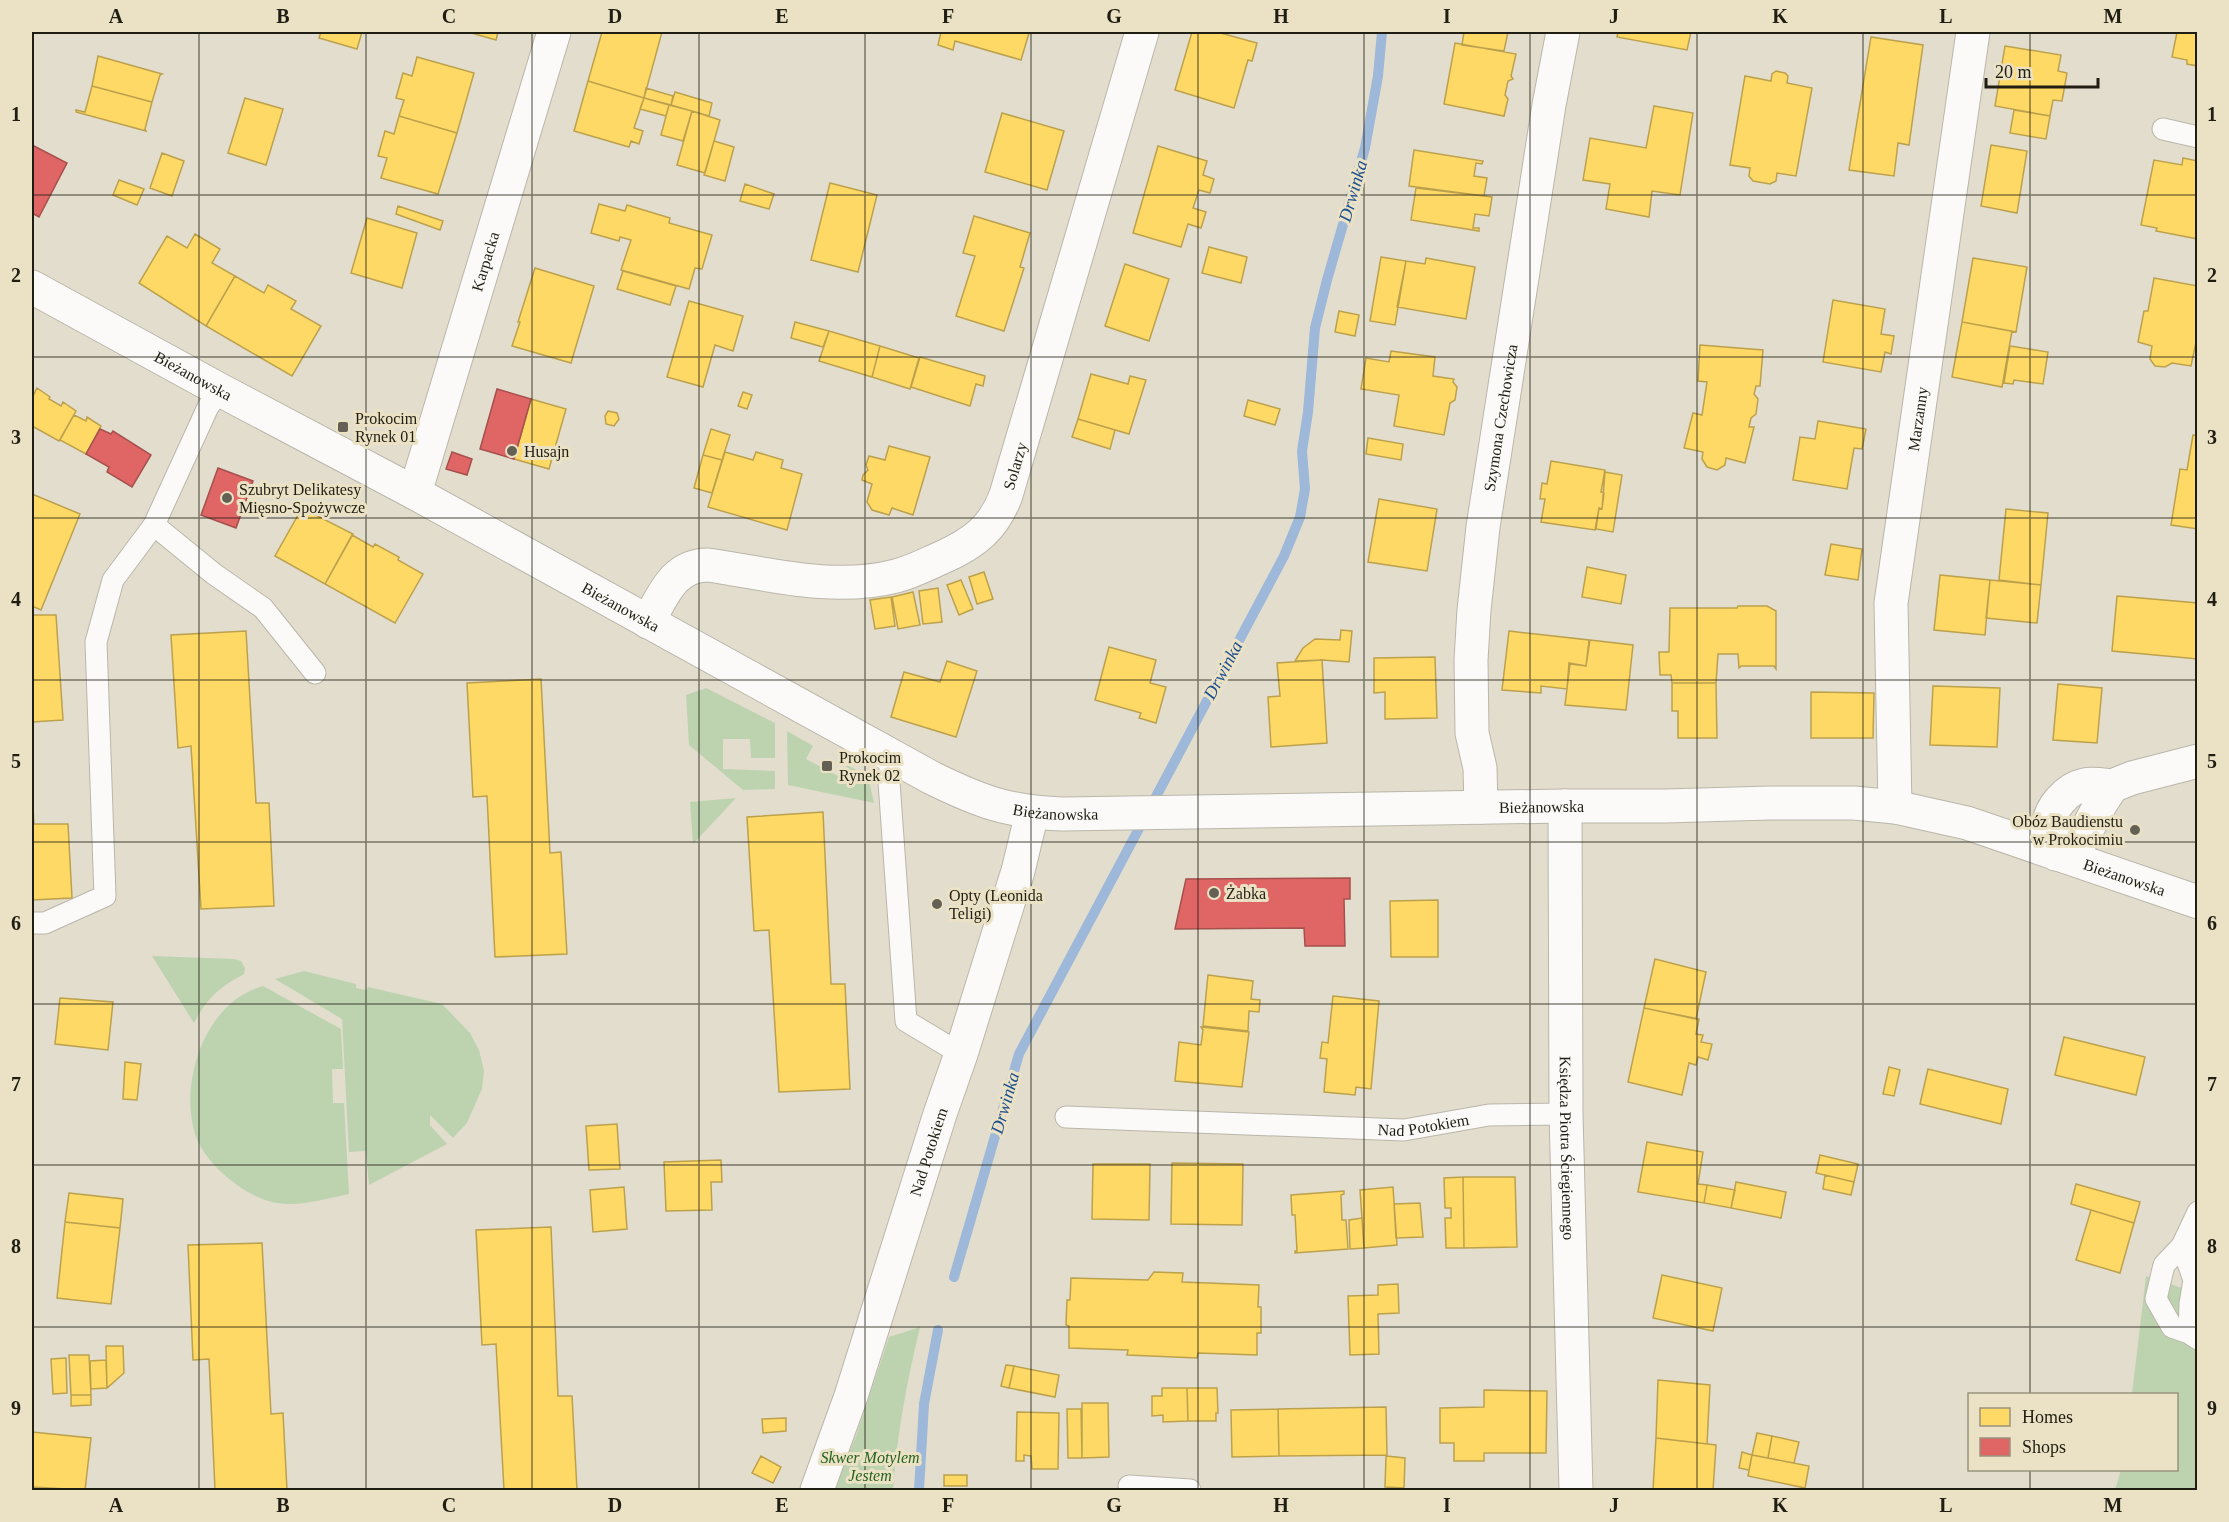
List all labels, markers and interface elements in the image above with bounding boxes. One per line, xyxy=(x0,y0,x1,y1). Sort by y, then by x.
text: A xyxy=(109,5,124,27)
text: B xyxy=(276,5,290,27)
text: C xyxy=(442,5,456,27)
text: D xyxy=(608,5,622,27)
text: E xyxy=(775,5,789,27)
text: F xyxy=(942,5,954,27)
text: G xyxy=(1106,5,1122,27)
text: H xyxy=(1273,5,1289,27)
text: I xyxy=(1443,5,1451,27)
text: J xyxy=(1609,5,1619,27)
text: K xyxy=(1772,5,1788,27)
text: L xyxy=(1939,5,1953,27)
text: M xyxy=(2104,5,2123,27)
scale bar xyxy=(1986,51,2098,89)
text: 20 m xyxy=(1995,62,2032,82)
text: 1 xyxy=(11,103,21,125)
text: 1 xyxy=(2207,103,2217,125)
water label: Drwinka xyxy=(1334,158,1371,225)
street label: Karpacka xyxy=(468,230,502,293)
text: 2 xyxy=(11,264,21,286)
text: 2 xyxy=(2207,264,2217,286)
street label: Szymona Czechowicza xyxy=(1481,343,1520,493)
street label: Bieżanowska xyxy=(152,348,235,404)
street label: Marzanny xyxy=(1905,386,1932,452)
place label: Prokocim Rynek 01 xyxy=(355,410,418,446)
marker: Prokocim Rynek 01 xyxy=(336,420,350,434)
text: 3 xyxy=(11,426,21,448)
text: 3 xyxy=(2207,426,2217,448)
street label: Solarzy xyxy=(1000,440,1031,492)
place label: Husajn xyxy=(524,443,569,461)
marker: Husajn xyxy=(505,444,519,458)
place label: Szubryt Delikatesy Mięsno-Spożywcze xyxy=(239,481,365,517)
marker: Szubryt Delikatesy Mięsno-Spożywcze xyxy=(220,491,234,505)
street label: Bieżanowska xyxy=(579,579,662,635)
text: 4 xyxy=(11,588,21,610)
text: 4 xyxy=(2207,588,2217,610)
water label: Drwinka xyxy=(1199,637,1247,703)
place label: Prokocim Rynek 02 xyxy=(839,749,902,785)
text: 5 xyxy=(11,750,21,772)
text: 5 xyxy=(2207,750,2217,772)
marker: Prokocim Rynek 02 xyxy=(820,759,834,773)
street label: Bieżanowska xyxy=(1499,798,1584,816)
street label: Bieżanowska xyxy=(1012,801,1098,823)
place label: Obóz Baudienstu w Prokocimiu xyxy=(2012,813,2123,848)
marker: Obóz Baudienstu w Prokocimiu xyxy=(2128,823,2142,837)
street label: Bieżanowska xyxy=(2081,856,2168,899)
place label: Żabka xyxy=(1226,885,1266,902)
marker: Żabka xyxy=(1207,886,1221,900)
place label: Opty (Leonida Teligi) xyxy=(949,887,1043,923)
marker: Opty (Leonida Teligi) xyxy=(930,897,944,911)
text: 6 xyxy=(11,912,21,934)
text: 6 xyxy=(2207,912,2217,934)
street label: Księdza Piotra Ściegiennego xyxy=(1556,1056,1577,1240)
water label: Drwinka xyxy=(986,1070,1023,1137)
text: 7 xyxy=(11,1073,21,1095)
text: 7 xyxy=(2207,1073,2217,1095)
street label: Nad Potokiem xyxy=(907,1105,951,1198)
street label: Nad Potokiem xyxy=(1377,1111,1471,1139)
text: 8 xyxy=(11,1235,21,1257)
text: 8 xyxy=(2207,1235,2217,1257)
legend xyxy=(1968,1393,2178,1471)
text: 9 xyxy=(11,1397,21,1419)
text: 9 xyxy=(2207,1397,2217,1419)
text: Homes xyxy=(2022,1407,2073,1427)
text: Shops xyxy=(2022,1437,2066,1457)
park label: Skwer Motylem Jestem xyxy=(820,1449,920,1484)
text: A xyxy=(109,1494,124,1516)
text: B xyxy=(276,1494,290,1516)
text: C xyxy=(442,1494,456,1516)
text: D xyxy=(608,1494,622,1516)
text: E xyxy=(775,1494,789,1516)
text: F xyxy=(942,1494,954,1516)
text: G xyxy=(1106,1494,1122,1516)
text: H xyxy=(1273,1494,1289,1516)
text: I xyxy=(1443,1494,1451,1516)
text: J xyxy=(1609,1494,1619,1516)
text: K xyxy=(1772,1494,1788,1516)
text: L xyxy=(1939,1494,1953,1516)
text: M xyxy=(2104,1494,2123,1516)

